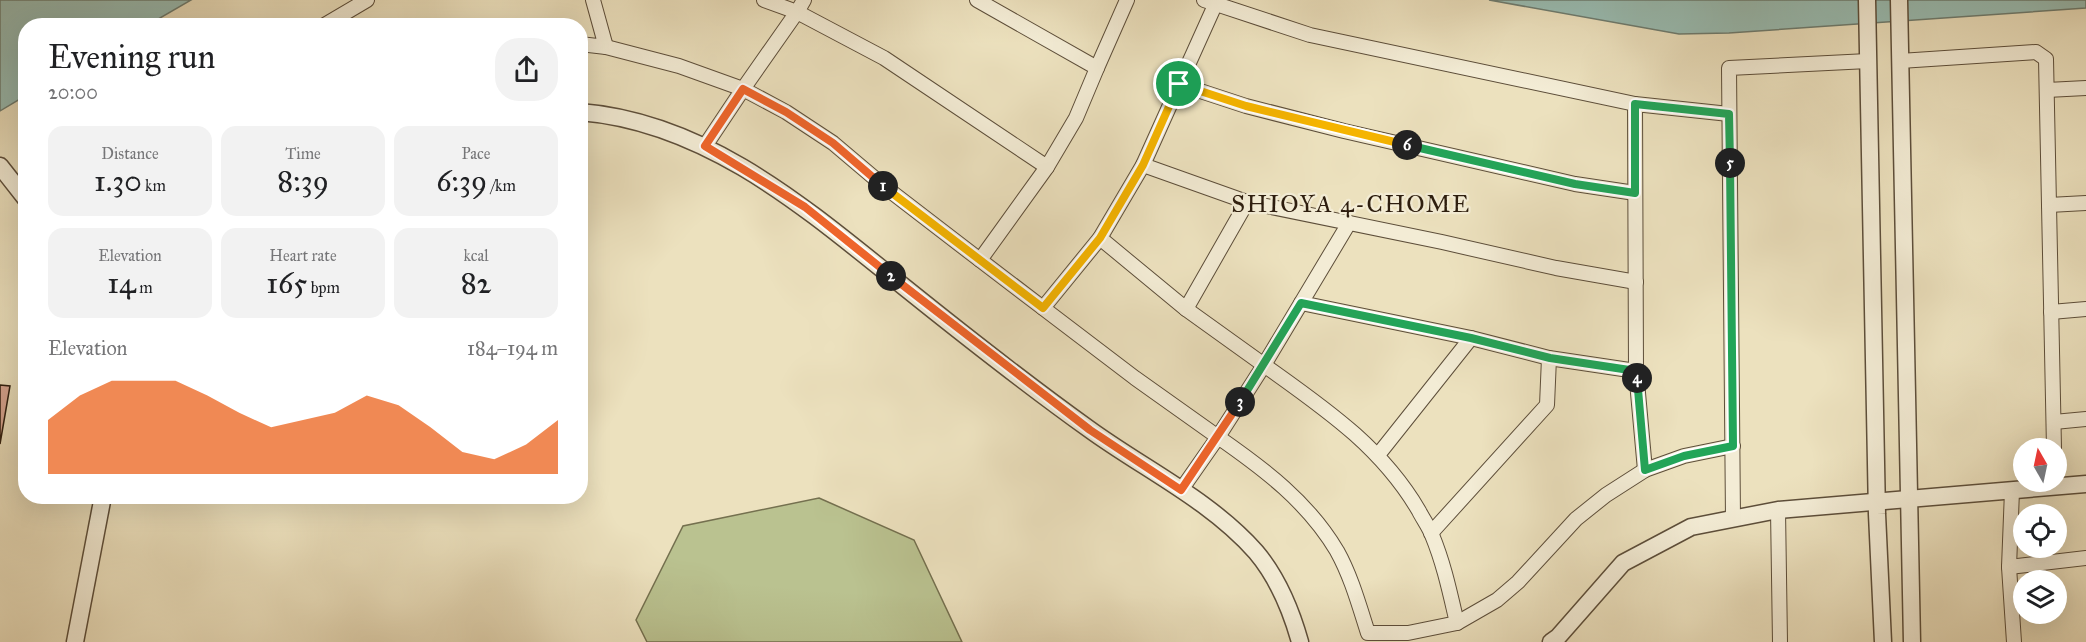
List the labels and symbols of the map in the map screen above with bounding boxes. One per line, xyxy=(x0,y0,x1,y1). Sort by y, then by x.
pin xyxy=(1153,58,1204,109)
pin: 6 xyxy=(1392,130,1422,160)
pin: 5 xyxy=(1715,148,1745,178)
pin: 1 xyxy=(868,171,898,201)
district label: SHIOYA 4-CHOME xyxy=(1231,189,1471,219)
pin: 2 xyxy=(876,261,906,291)
pin: 4 xyxy=(1622,363,1652,393)
pin: 3 xyxy=(1225,387,1255,417)
north arrow xyxy=(2013,438,2067,492)

